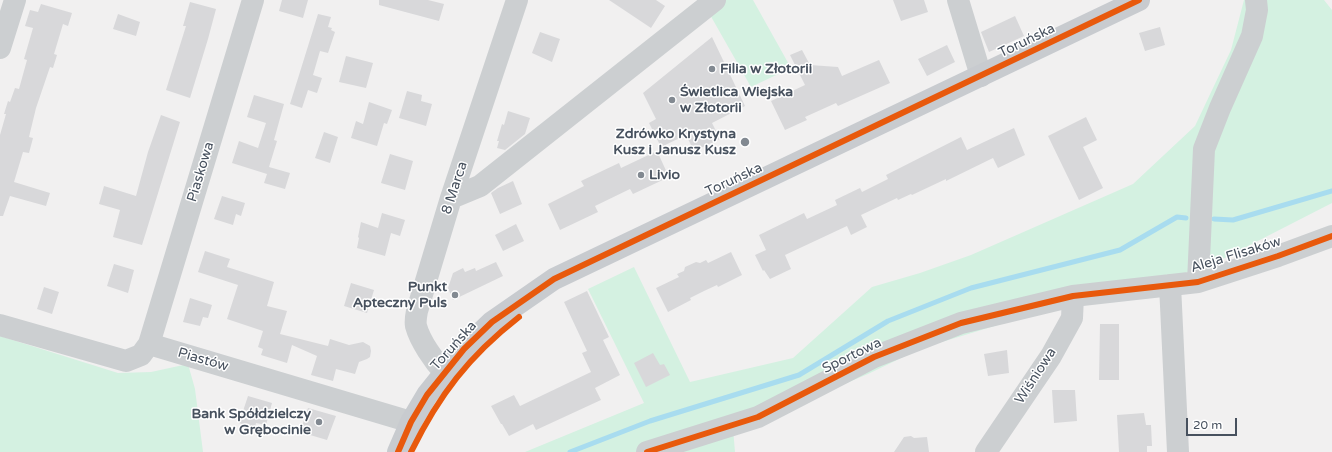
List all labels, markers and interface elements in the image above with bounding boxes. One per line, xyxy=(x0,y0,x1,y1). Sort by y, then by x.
street label: Toruńska xyxy=(996,20,1058,62)
place label: Filia w Złotorii xyxy=(720,61,812,77)
marker: Filia w Złotorii xyxy=(707,64,717,74)
place label: Świetlica Wiejska w Złotorii xyxy=(680,84,793,116)
marker: Świetlica Wiejska w Złotorii xyxy=(667,95,677,105)
place label: Zdrówko Krystyna Kusz i Janusz Kusz xyxy=(613,126,736,158)
marker: Zdrówko Krystyna Kusz i Janusz Kusz xyxy=(739,136,751,148)
street label: Piaskowa xyxy=(184,140,218,204)
street label: 8 Marca xyxy=(439,160,471,216)
street label: Toruńska xyxy=(703,160,765,200)
place label: Livio xyxy=(649,167,680,183)
marker: Livio xyxy=(636,170,646,180)
street label: Aleja Flisaków xyxy=(1189,233,1283,277)
place label: Punkt Apteczny Puls xyxy=(353,279,447,312)
marker: Punkt Apteczny Puls xyxy=(450,290,460,300)
street label: Toruńska xyxy=(427,318,481,374)
street label: Sportowa xyxy=(820,334,884,378)
street label: Piastów xyxy=(176,345,230,375)
street label: Wiśniowa xyxy=(1012,345,1060,407)
place label: Bank Spółdzielczy w Grębocinie xyxy=(191,406,311,438)
scale bar xyxy=(1188,410,1239,436)
marker: Bank Spółdzielczy w Grębocinie xyxy=(314,417,324,427)
text: 20 m xyxy=(1193,418,1222,432)

